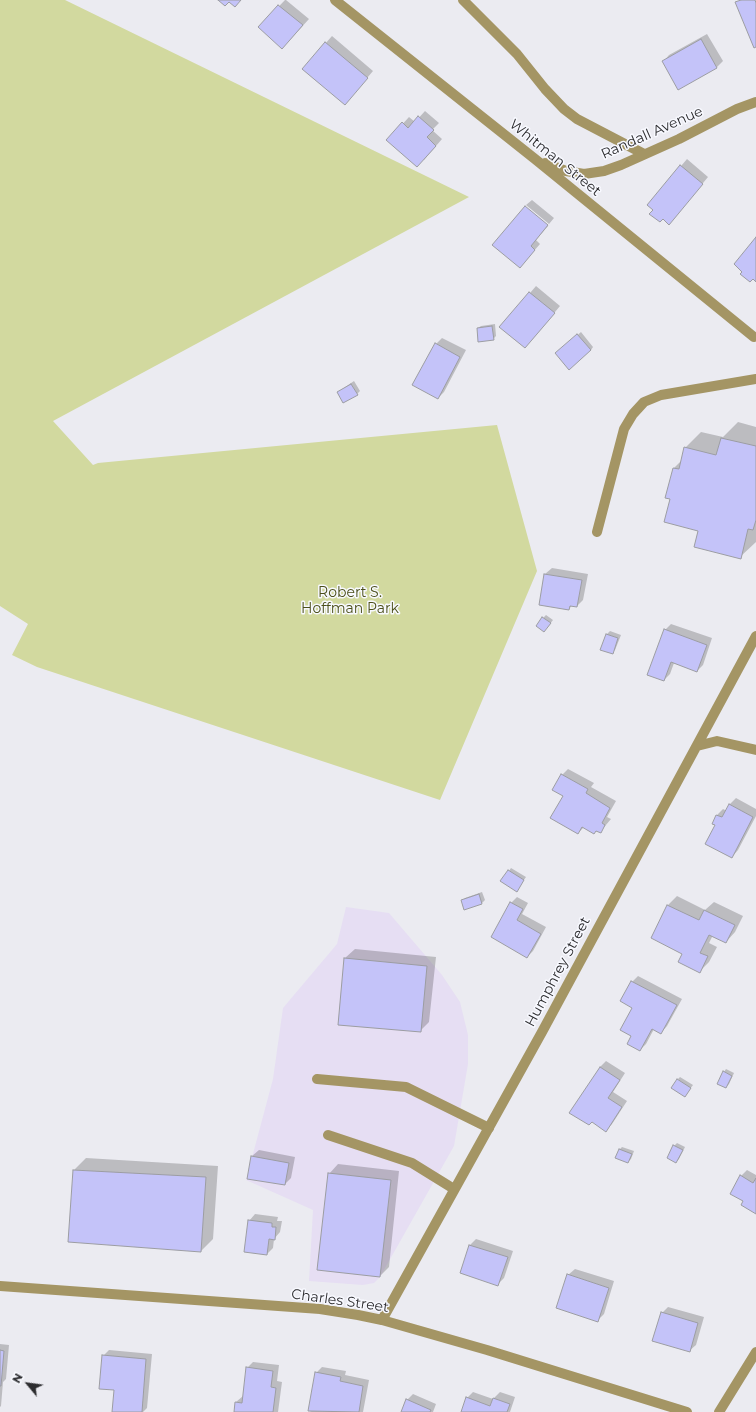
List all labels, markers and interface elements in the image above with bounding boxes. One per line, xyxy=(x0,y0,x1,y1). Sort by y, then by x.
street label: Randall Avenue xyxy=(599,103,705,163)
street label: Whitman Street xyxy=(506,116,604,200)
park label: Robert S. Hoffman Park xyxy=(301,585,399,618)
street label: Humphrey Street xyxy=(522,914,594,1030)
street label: Charles Street xyxy=(290,1286,390,1316)
north arrow xyxy=(8,1364,48,1404)
text: N xyxy=(9,1371,26,1385)

